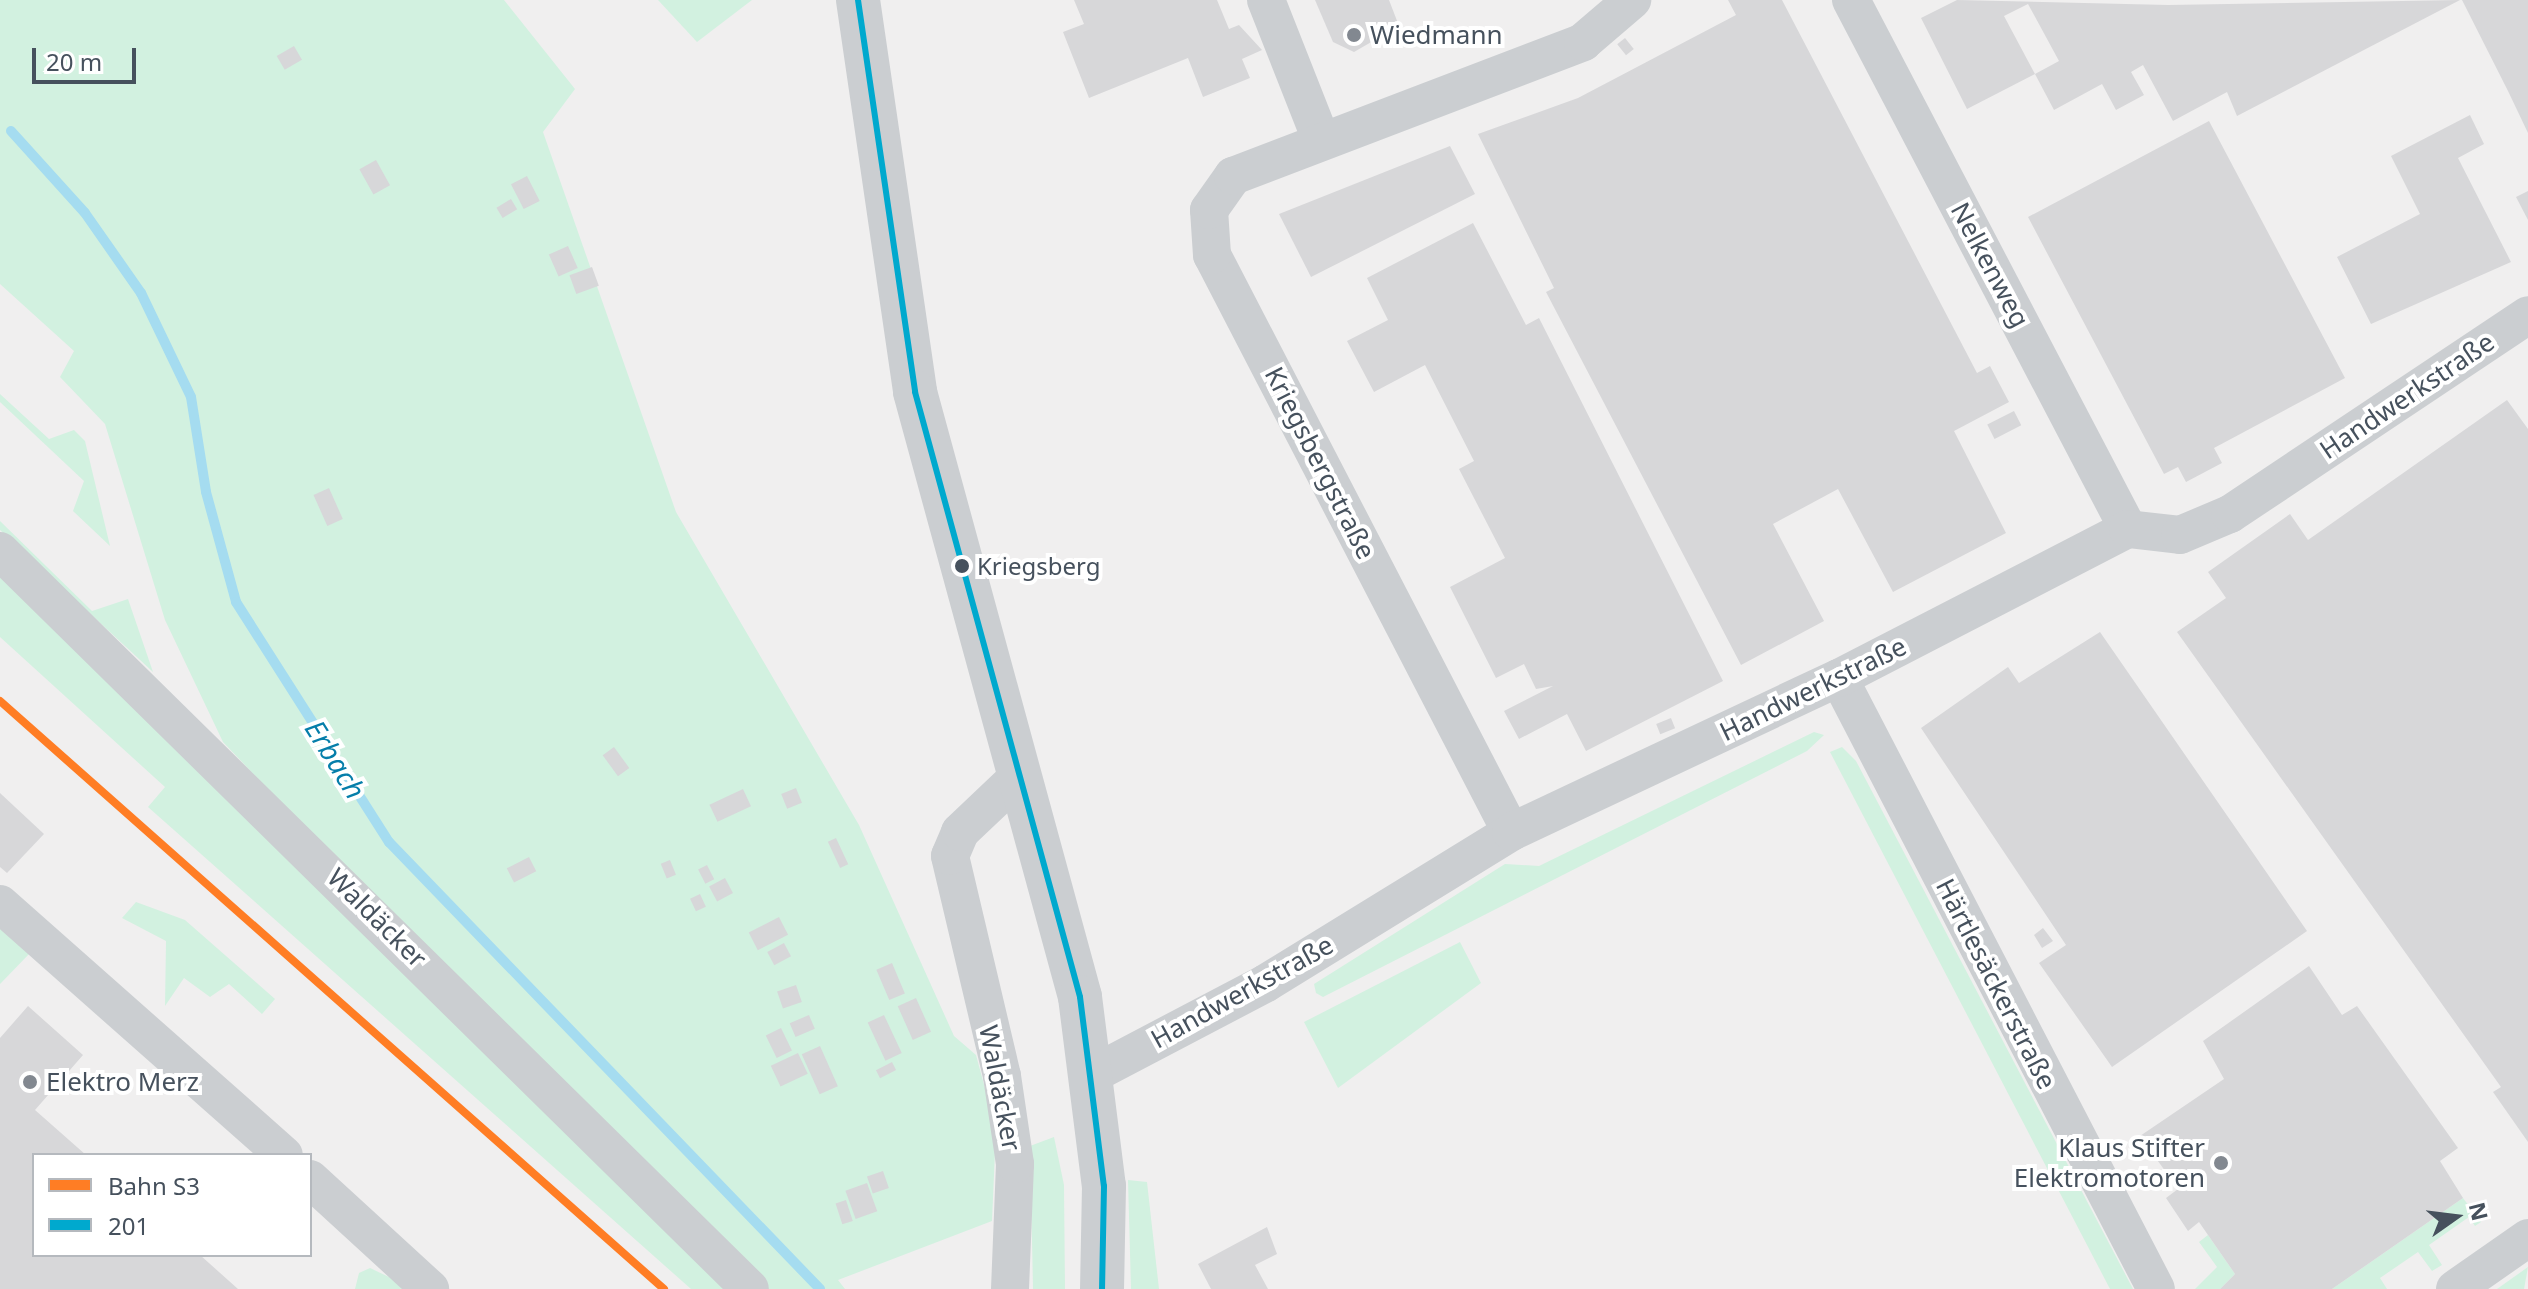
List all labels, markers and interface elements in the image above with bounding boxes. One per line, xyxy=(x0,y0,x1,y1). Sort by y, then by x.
place label: Wiedmann xyxy=(1370,19,1503,51)
marker: Wiedmann xyxy=(1345,26,1363,44)
scale bar xyxy=(36,32,140,82)
text: 20 m xyxy=(46,45,102,78)
street label: Nelkenweg xyxy=(1944,197,2036,333)
street label: Handwerkstraße xyxy=(2314,326,2500,466)
street label: Kriegsbergstraße xyxy=(1258,362,1382,564)
place label: Kriegsberg xyxy=(977,552,1100,580)
marker: Kriegsberg xyxy=(954,558,970,574)
street label: Handwerkstraße xyxy=(1715,630,1911,748)
water label: Erbach xyxy=(299,713,373,805)
street label: Waldäcker xyxy=(321,862,433,974)
street label: Härtlesäckerstraße xyxy=(1929,874,2063,1094)
street label: Handwerkstraße xyxy=(1146,929,1338,1055)
street label: Waldäcker xyxy=(973,1023,1027,1153)
place label: Elektro Merz xyxy=(46,1066,199,1098)
marker: Elektro Merz xyxy=(21,1073,39,1091)
place label: Klaus Stifter Elektromotoren xyxy=(2014,1132,2205,1194)
legend xyxy=(32,1153,312,1257)
marker: Klaus Stifter Elektromotoren xyxy=(2212,1154,2230,1172)
text: Bahn S3 xyxy=(108,1169,200,1202)
north arrow xyxy=(2416,1177,2496,1257)
text: N xyxy=(2463,1199,2496,1223)
text: 201 xyxy=(108,1209,149,1242)

